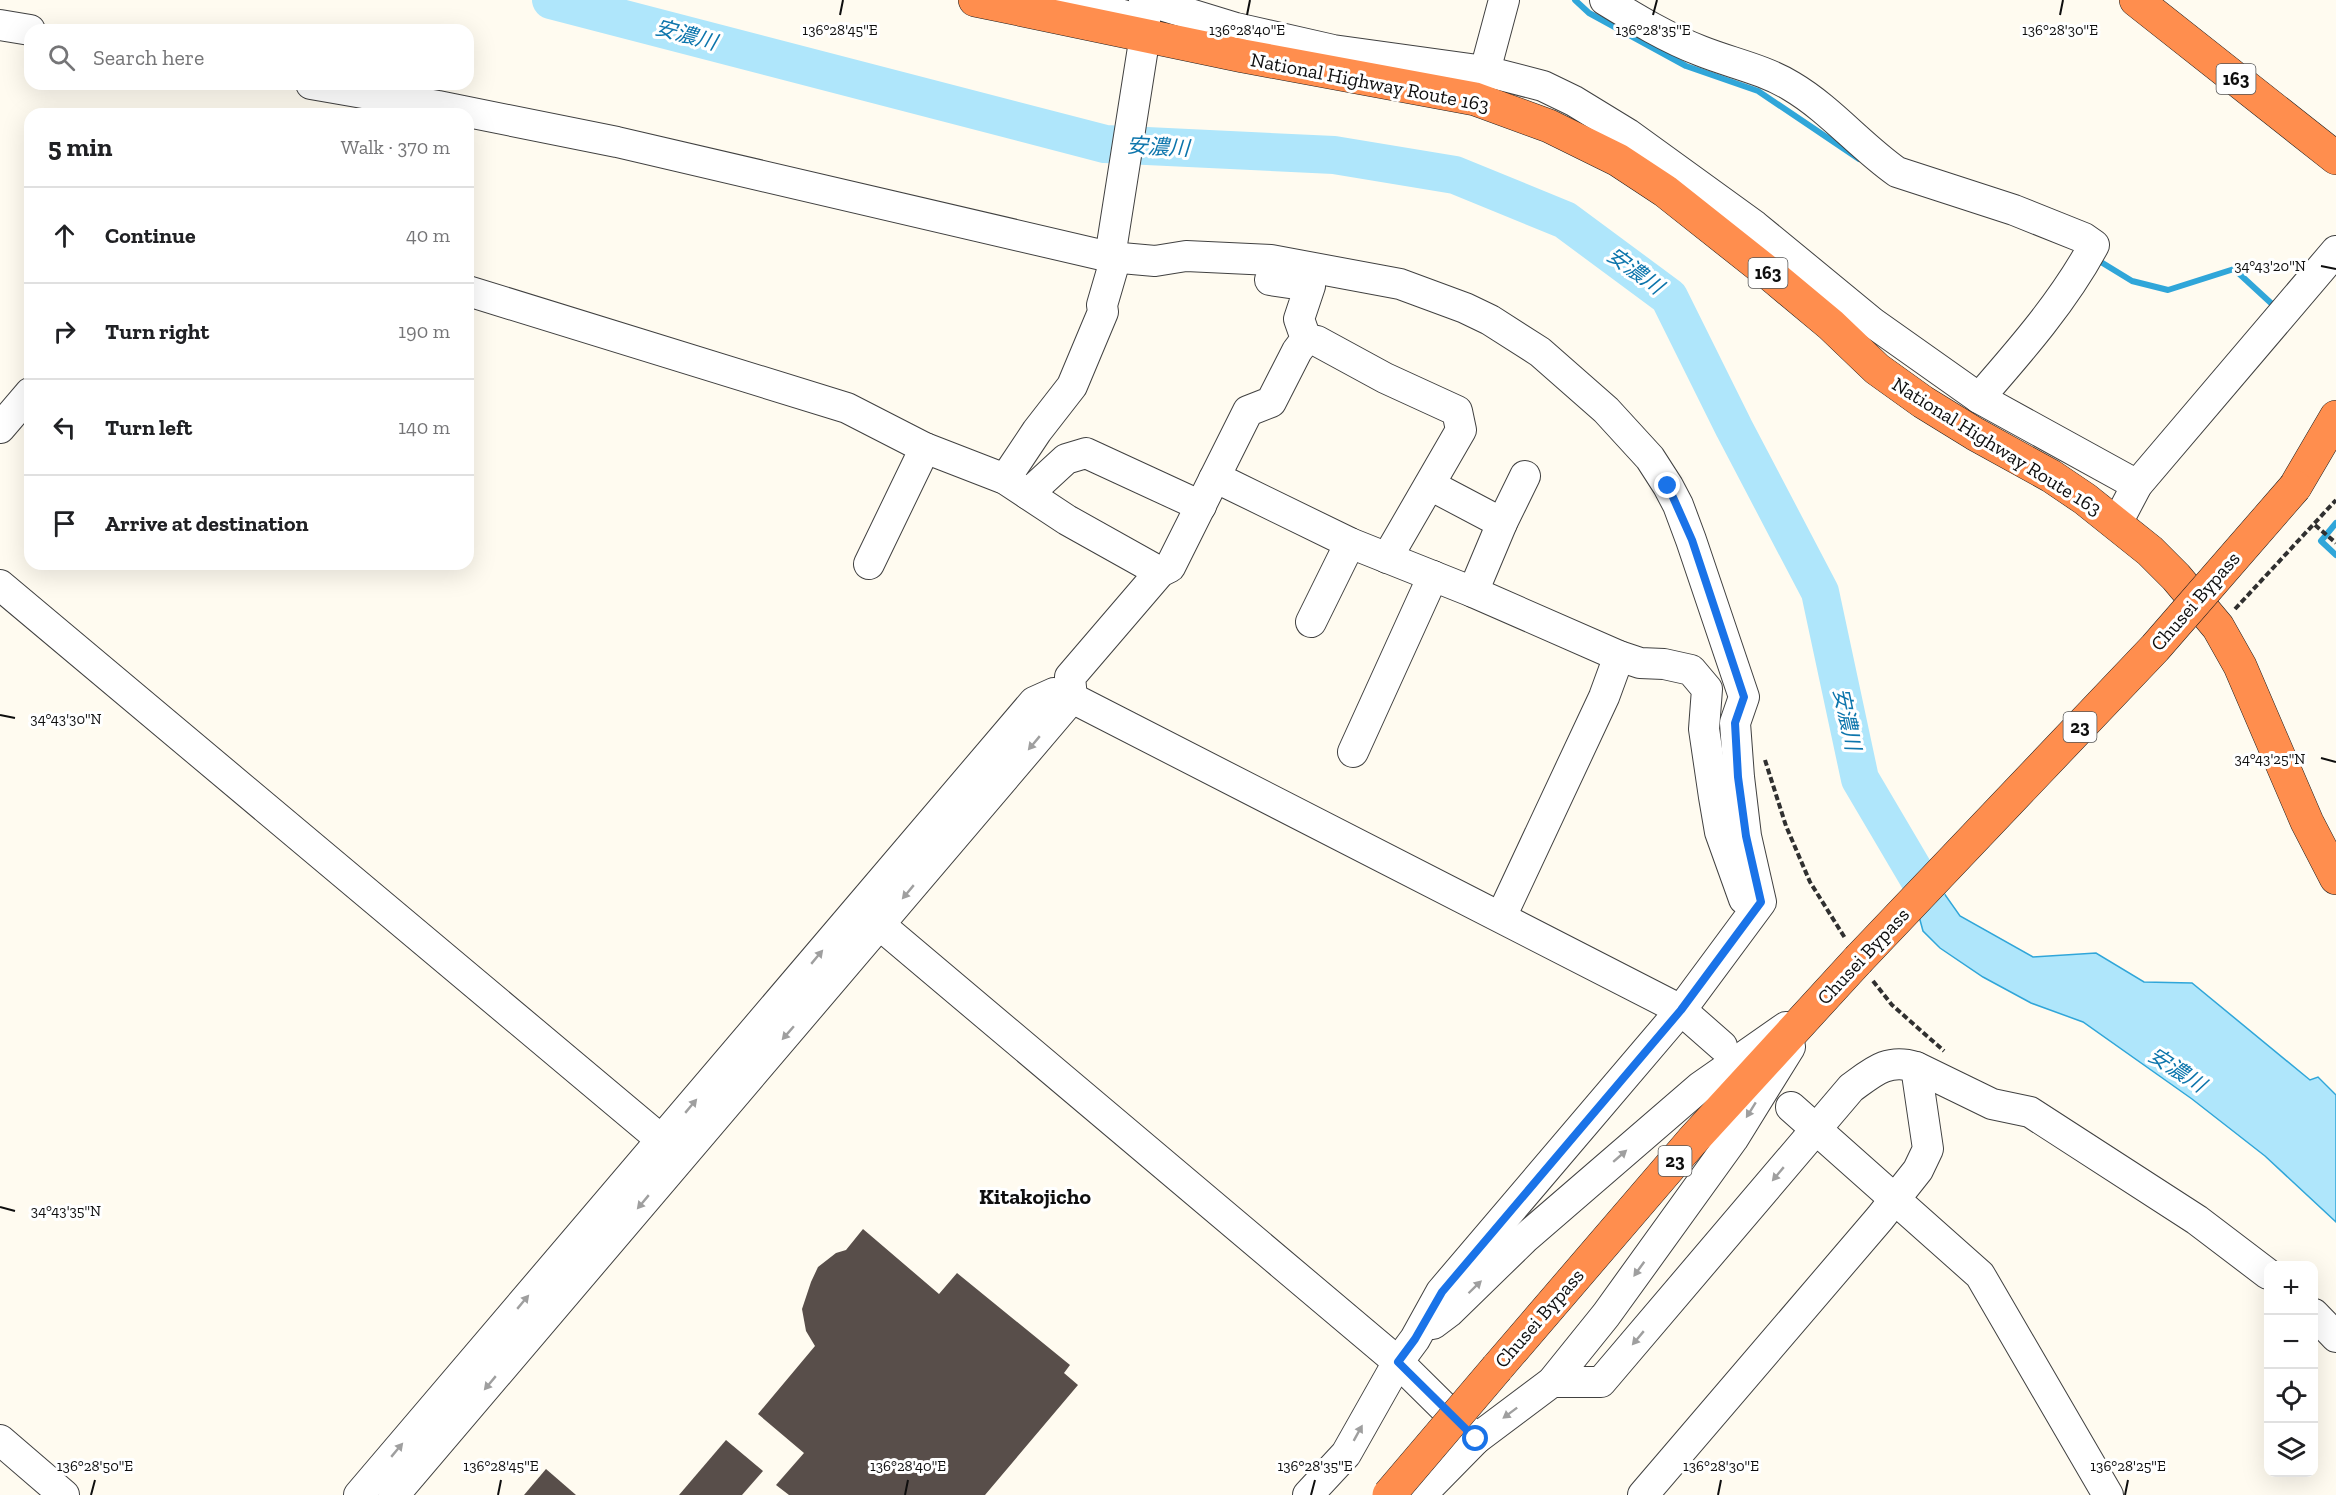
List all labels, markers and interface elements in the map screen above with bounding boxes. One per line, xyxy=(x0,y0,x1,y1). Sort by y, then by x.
water label: 安濃川 xyxy=(652,14,722,55)
text: 136°28'45"E xyxy=(802,21,878,39)
text: 136°28'40"E xyxy=(1209,21,1285,39)
text: 136°28'35"E xyxy=(1615,21,1691,39)
text: 136°28'30"E xyxy=(2022,21,2098,39)
search box xyxy=(24,24,474,90)
icon: search xyxy=(45,41,78,74)
text: Search here xyxy=(93,44,204,71)
street label: National Highway Route 163 xyxy=(1249,47,1491,117)
road number: 163 xyxy=(2216,64,2256,94)
text: 5 min xyxy=(48,131,112,163)
water label: 安濃川 xyxy=(1126,132,1192,161)
text: Walk · 370 m xyxy=(341,135,450,159)
icon: ahead xyxy=(48,219,81,252)
text: Continue xyxy=(105,222,196,249)
text: 40 m xyxy=(406,223,450,247)
water label: 安濃川 xyxy=(1602,242,1670,300)
text: 34°43'20"N xyxy=(2234,257,2306,275)
road number: 163 xyxy=(1748,258,1788,288)
icon: right xyxy=(48,315,81,348)
text: Turn right xyxy=(105,318,209,345)
text: 190 m xyxy=(398,319,450,343)
street label: National Highway Route 163 xyxy=(1888,372,2106,520)
icon: left xyxy=(48,411,81,444)
text: Turn left xyxy=(105,414,192,441)
text: 140 m xyxy=(398,415,450,439)
route end xyxy=(1654,472,1680,498)
icon: arrive xyxy=(48,507,81,540)
text: Arrive at destination xyxy=(105,510,308,537)
street label: Chusei Bypass xyxy=(2145,546,2245,656)
water label: 安濃川 xyxy=(1829,685,1867,754)
text: 34°43'30"N xyxy=(30,710,102,728)
road number: 23 xyxy=(2064,712,2096,742)
one-way arrow xyxy=(1028,735,1041,750)
text: 34°43'25"N xyxy=(2235,750,2305,768)
one-way arrow xyxy=(902,884,915,899)
street label: Chusei Bypass xyxy=(1812,903,1914,1009)
one-way arrow xyxy=(810,950,823,965)
one-way arrow xyxy=(782,1025,795,1040)
water label: 安濃川 xyxy=(2144,1042,2212,1098)
one-way arrow xyxy=(684,1099,697,1114)
one-way arrow xyxy=(1746,1102,1757,1118)
road number: 23 xyxy=(1658,1146,1692,1176)
one-way arrow xyxy=(1612,1150,1627,1163)
one-way arrow xyxy=(1772,1166,1785,1181)
district label: Kitakojicho xyxy=(979,1183,1091,1210)
one-way arrow xyxy=(637,1194,650,1209)
text: 34°43'35"N xyxy=(31,1202,101,1220)
one-way arrow xyxy=(1633,1261,1645,1277)
map controls xyxy=(2264,1261,2318,1477)
button: + xyxy=(2264,1261,2318,1315)
street label: Chusei Bypass xyxy=(1489,1263,1589,1373)
one-way arrow xyxy=(1468,1280,1483,1294)
one-way arrow xyxy=(517,1294,530,1310)
button: − xyxy=(2264,1315,2318,1369)
one-way arrow xyxy=(1631,1331,1645,1346)
button: locate xyxy=(2264,1369,2318,1423)
one-way arrow xyxy=(484,1375,497,1390)
one-way arrow xyxy=(1502,1407,1518,1419)
button: layers xyxy=(2264,1423,2318,1477)
one-way arrow xyxy=(1353,1425,1363,1442)
route start xyxy=(1462,1425,1488,1451)
one-way arrow xyxy=(390,1443,404,1458)
text: 136°28'50"E xyxy=(57,1457,133,1475)
text: 136°28'45"E xyxy=(463,1457,539,1475)
text: 136°28'40"E xyxy=(870,1457,946,1475)
text: 136°28'35"E xyxy=(1277,1457,1353,1475)
text: 136°28'30"E xyxy=(1683,1457,1759,1475)
text: 136°28'25"E xyxy=(2090,1457,2166,1475)

